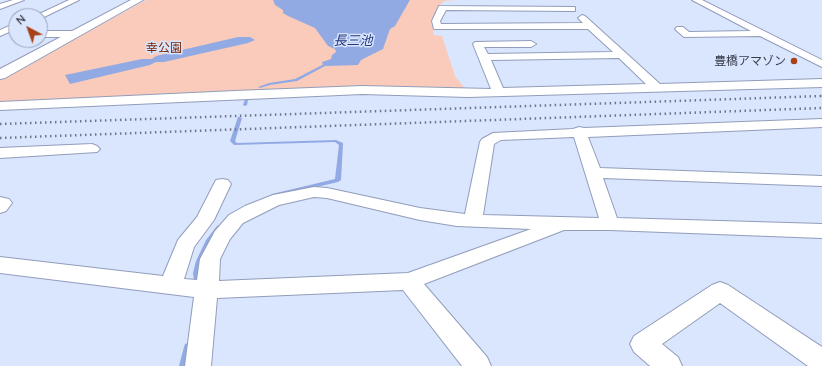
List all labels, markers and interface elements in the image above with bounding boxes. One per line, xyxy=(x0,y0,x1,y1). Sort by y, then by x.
north arrow xyxy=(8,8,48,48)
text: N xyxy=(13,12,28,28)
water label: 長三池 xyxy=(334,33,372,49)
park label: 幸公園 xyxy=(146,41,182,55)
place label: 豊橋アマゾン xyxy=(714,54,786,68)
marker: 豊橋アマゾン xyxy=(789,56,799,66)

